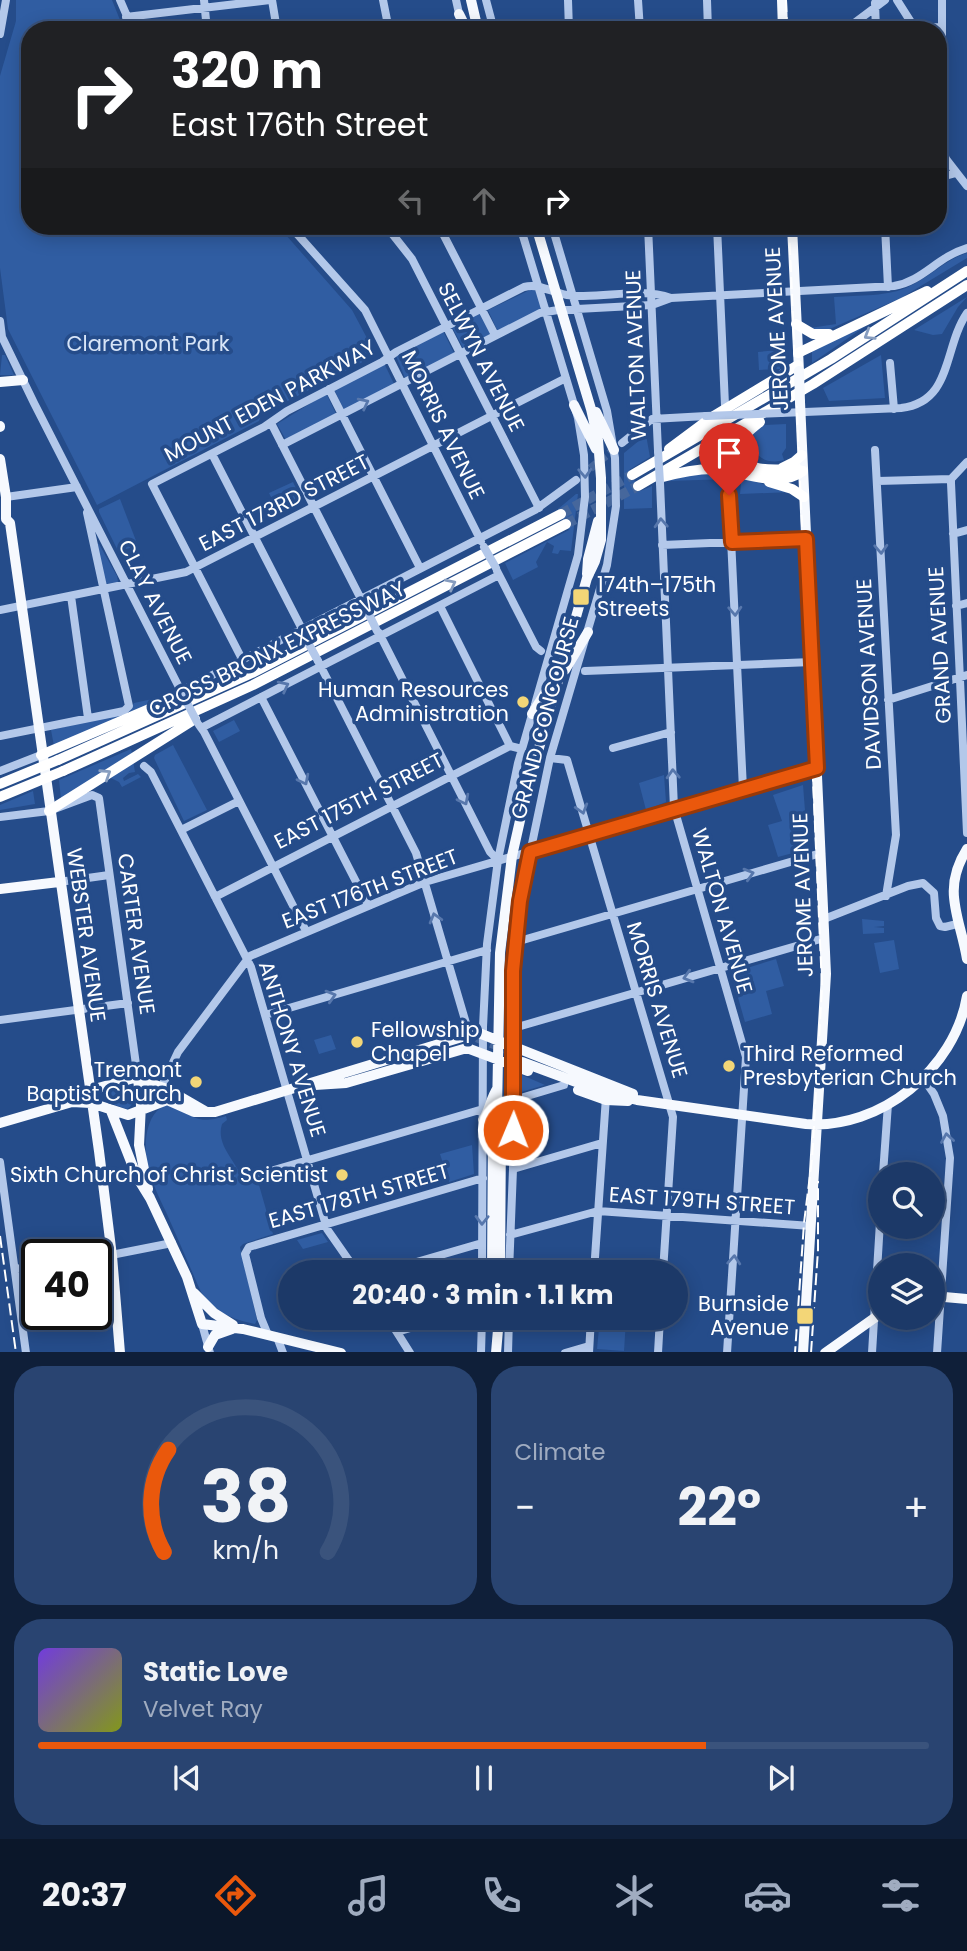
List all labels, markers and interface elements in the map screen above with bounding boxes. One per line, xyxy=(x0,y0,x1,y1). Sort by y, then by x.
text: 320 m xyxy=(171,37,323,105)
icon: right xyxy=(56,49,147,140)
text: East 176th Street xyxy=(171,102,428,147)
icon: left xyxy=(392,182,430,220)
icon: ahead xyxy=(465,182,503,220)
icon: right xyxy=(538,182,576,220)
street label: JEROME AVENUE xyxy=(758,246,795,412)
street label: WALTON AVENUE xyxy=(618,269,653,441)
street label: SELWYN AVENUE xyxy=(431,277,532,436)
one-way arrow xyxy=(863,326,876,339)
park label: Claremont Park xyxy=(66,329,230,358)
street label: MOUNT EDEN PARKWAY xyxy=(159,332,381,469)
street label: MORRIS AVENUE xyxy=(395,346,492,504)
one-way arrow xyxy=(357,397,369,411)
pin xyxy=(699,423,759,495)
icon: arrive xyxy=(710,434,748,472)
street label: EAST 173RD STREET xyxy=(194,447,374,558)
one-way arrow xyxy=(577,468,592,479)
one-way arrow xyxy=(654,517,669,528)
street label: CLAY AVENUE xyxy=(112,535,199,669)
one-way arrow xyxy=(873,544,888,555)
street label: GRAND AVENUE xyxy=(921,566,958,724)
place label: 174th–175th Streets xyxy=(597,570,716,623)
street label: CROSS BRONX EXPRESSWAY xyxy=(144,574,410,723)
one-way arrow xyxy=(444,578,456,592)
street label: DAVIDSON AVENUE xyxy=(849,578,888,770)
marker: 174th–175th Streets xyxy=(571,587,591,607)
one-way arrow xyxy=(727,606,742,617)
street label: GRAND CONCOURSE xyxy=(504,613,586,822)
place label: Human Resources Administration xyxy=(318,675,509,728)
one-way arrow xyxy=(277,680,289,694)
marker: Human Resources Administration xyxy=(515,694,531,710)
street label: EAST 175TH STREET xyxy=(269,745,448,856)
one-way arrow xyxy=(665,768,680,779)
one-way arrow xyxy=(99,769,112,782)
one-way arrow xyxy=(295,773,309,785)
one-way arrow xyxy=(456,793,470,805)
one-way arrow xyxy=(573,803,588,815)
street label: JEROME AVENUE xyxy=(785,812,820,978)
street label: WALTON AVENUE xyxy=(685,825,760,997)
street label: EAST 176TH STREET xyxy=(278,842,462,936)
street label: WEBSTER AVENUE xyxy=(60,846,113,1024)
street label: CARTER AVENUE xyxy=(111,851,162,1016)
one-way arrow xyxy=(742,867,754,882)
one-way arrow xyxy=(429,912,444,924)
street label: MORRIS AVENUE xyxy=(620,918,695,1082)
street label: ANTHONY AVENUE xyxy=(252,957,333,1140)
one-way arrow xyxy=(682,968,694,983)
one-way arrow xyxy=(325,989,337,1004)
place label: Fellowship Chapel xyxy=(371,1015,479,1068)
marker: Fellowship Chapel xyxy=(349,1034,365,1050)
place label: Third Reformed Presbyterian Church xyxy=(743,1039,957,1092)
place label: Tremont Baptist Church xyxy=(27,1055,182,1108)
marker: Third Reformed Presbyterian Church xyxy=(721,1058,737,1074)
marker: Tremont Baptist Church xyxy=(188,1074,204,1090)
position arrow xyxy=(476,1093,550,1167)
one-way arrow xyxy=(940,1132,955,1144)
street label: EAST 178TH STREET xyxy=(265,1156,453,1235)
place label: Sixth Church of Christ Scientist xyxy=(10,1160,328,1189)
map controls xyxy=(868,1162,945,1330)
button: search xyxy=(868,1162,945,1239)
marker: Sixth Church of Christ Scientist xyxy=(334,1167,350,1183)
street label: EAST 179TH STREET xyxy=(608,1180,796,1221)
one-way arrow xyxy=(474,1215,490,1226)
speed limit sign: 40 xyxy=(21,1239,112,1330)
button: layers xyxy=(868,1253,945,1330)
one-way arrow xyxy=(726,1254,741,1265)
text: 20:40 · 3 min · 1.1 km xyxy=(352,1277,614,1313)
place label: Burnside Avenue xyxy=(698,1289,789,1342)
marker: Burnside Avenue xyxy=(795,1306,815,1326)
text: Climate xyxy=(515,1436,605,1468)
text: 38 xyxy=(200,1446,291,1547)
text: 22° xyxy=(678,1471,761,1544)
text: − xyxy=(515,1481,535,1534)
text: + xyxy=(903,1481,929,1534)
text: km/h xyxy=(212,1532,279,1567)
text: Static Love xyxy=(143,1654,288,1690)
text: Velvet Ray xyxy=(143,1693,263,1725)
icon: previous xyxy=(168,1759,206,1797)
icon: pause xyxy=(465,1759,503,1797)
icon: next xyxy=(762,1759,800,1797)
icon: directions xyxy=(211,1871,260,1920)
icon: music xyxy=(344,1871,393,1920)
icon: phone xyxy=(477,1871,526,1920)
icon: climate xyxy=(610,1871,659,1920)
icon: car xyxy=(743,1871,792,1920)
icon: filters xyxy=(876,1871,925,1920)
text: 20:37 xyxy=(42,1872,127,1917)

